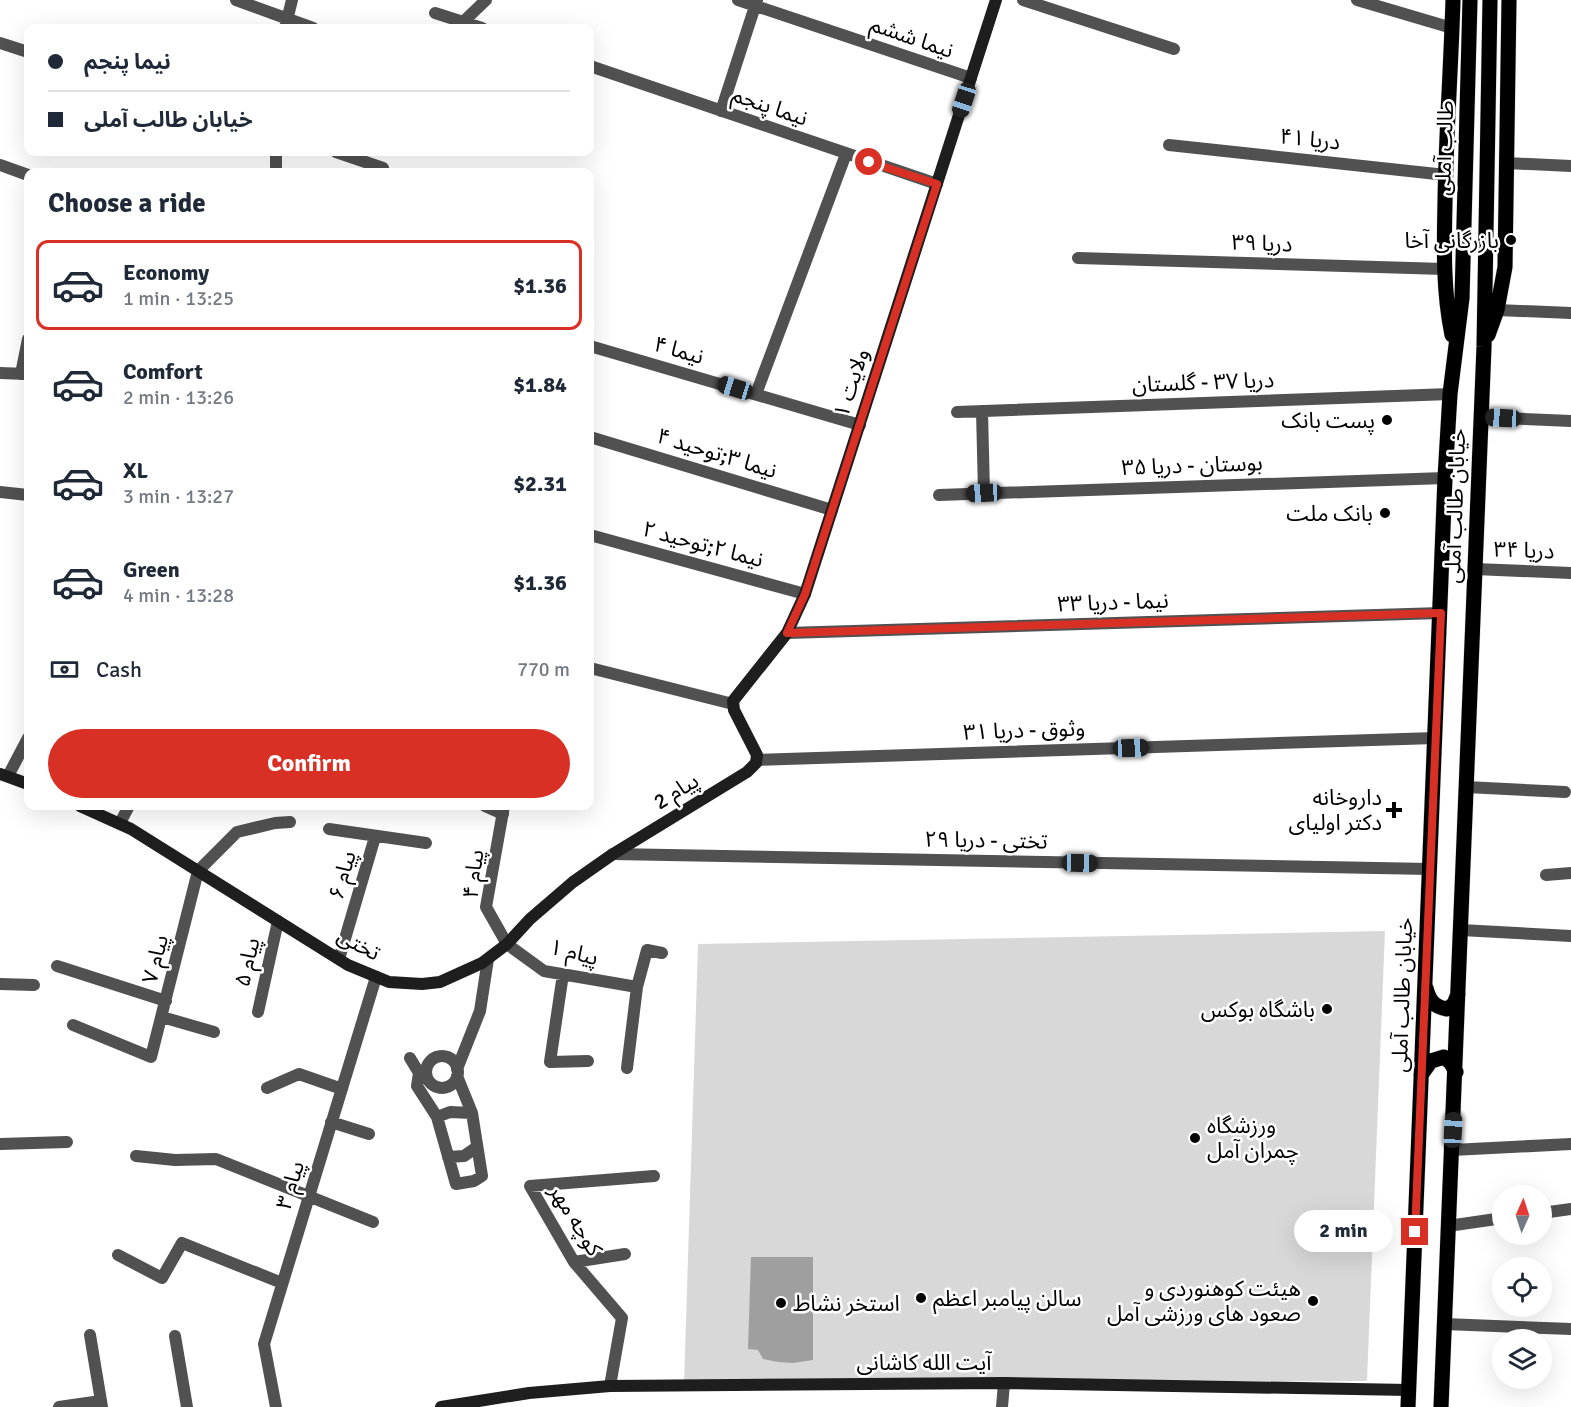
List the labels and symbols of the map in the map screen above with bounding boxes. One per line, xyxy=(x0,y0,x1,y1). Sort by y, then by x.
street label: نیما ششم xyxy=(866,10,957,67)
street label: نیما پنجم xyxy=(727,80,812,134)
car xyxy=(950,80,978,120)
street label: طالب آملی xyxy=(1429,100,1459,196)
street label: دریا ۴۱ xyxy=(1278,122,1342,156)
route start xyxy=(855,148,882,175)
place label: بازرگانی آخا xyxy=(1404,227,1499,254)
street label: دریا ۳۹ xyxy=(1231,228,1293,258)
marker: بازرگانی آخا xyxy=(1504,233,1518,247)
street label: نیما ۴ xyxy=(651,330,707,370)
street label: ولایت ۱ xyxy=(827,345,875,421)
street label: دریا ۳۷ - گلستان xyxy=(1131,366,1275,398)
car xyxy=(715,374,755,402)
place label: پست بانک xyxy=(1281,407,1375,435)
car xyxy=(1485,408,1521,428)
marker: پست بانک xyxy=(1380,413,1394,427)
street label: نیما ۳;توحید ۴ xyxy=(654,422,780,484)
street label: خیابان طالب آملی xyxy=(1439,428,1471,584)
street label: بوستان - دریا ۳۵ xyxy=(1121,449,1263,481)
car xyxy=(966,483,1002,503)
place label: بانک ملت xyxy=(1286,500,1373,527)
marker: بانک ملت xyxy=(1378,506,1392,520)
street label: نیما ۲;توحید ۲ xyxy=(640,515,766,573)
street label: دریا ۳۴ xyxy=(1493,535,1555,565)
street label: نیما - دریا ۳۳ xyxy=(1057,587,1169,617)
street label: وثوق - دریا ۳۱ xyxy=(963,714,1085,746)
car xyxy=(1113,738,1149,758)
street label: پیام 2 xyxy=(648,767,705,818)
place label: داروخانه دکتر اولیای xyxy=(1289,784,1382,836)
marker: داروخانه دکتر اولیای xyxy=(1387,803,1401,817)
street label: تختی - دریا ۲۹ xyxy=(924,825,1048,855)
street label: پیام ۶ xyxy=(322,848,365,903)
street label: پیام ۴ xyxy=(457,848,492,900)
car xyxy=(1062,854,1098,872)
street label: خیابان طالب آملی xyxy=(1386,917,1418,1073)
street label: تختی xyxy=(333,922,385,966)
street label: پیام ۷ xyxy=(136,932,177,987)
street label: پیام ۱ xyxy=(546,933,601,974)
street label: پیام ۵ xyxy=(228,935,269,990)
place label: باشگاه‌ بوکس xyxy=(1201,996,1315,1023)
marker: باشگاه‌ بوکس xyxy=(1320,1002,1334,1016)
place label: ورزشگاه چمران آمل xyxy=(1207,1112,1299,1165)
car xyxy=(1443,1112,1463,1148)
marker: ورزشگاه چمران آمل xyxy=(1188,1131,1202,1145)
street label: پيام ۳ xyxy=(270,1157,313,1213)
street label: کوچه مهر xyxy=(542,1178,609,1262)
north arrow xyxy=(1492,1185,1552,1245)
callout: 2 min xyxy=(1295,1211,1394,1253)
route end xyxy=(1401,1218,1428,1245)
place label: هیئت کوهنوردی و صعود های ورزشی آمل xyxy=(1107,1275,1301,1327)
place label: سالن پیامبر اعظم xyxy=(933,1285,1081,1315)
place label: استخر نشاط xyxy=(793,1290,900,1317)
marker: سالن پیامبر اعظم xyxy=(914,1291,928,1305)
marker: هیئت کوهنوردی و صعود های ورزشی آمل xyxy=(1306,1294,1320,1308)
marker: استخر نشاط xyxy=(774,1296,788,1310)
street label: آیت الله کاشانی xyxy=(857,1349,993,1376)

